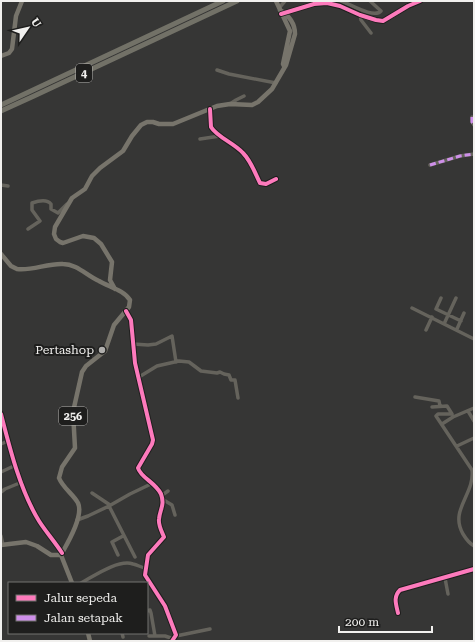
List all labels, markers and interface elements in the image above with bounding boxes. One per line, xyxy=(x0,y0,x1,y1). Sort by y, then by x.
north arrow xyxy=(8,8,48,48)
text: U xyxy=(28,16,44,30)
road number: 4 xyxy=(76,64,92,82)
place label: Pertashop xyxy=(35,343,94,357)
marker: Pertashop xyxy=(97,345,107,355)
road number: 256 xyxy=(59,407,87,425)
legend xyxy=(8,582,148,634)
text: Jalur sepeda xyxy=(44,591,118,605)
scale bar xyxy=(339,608,432,634)
text: Jalan setapak xyxy=(44,611,123,625)
text: 200 m xyxy=(345,615,379,629)

